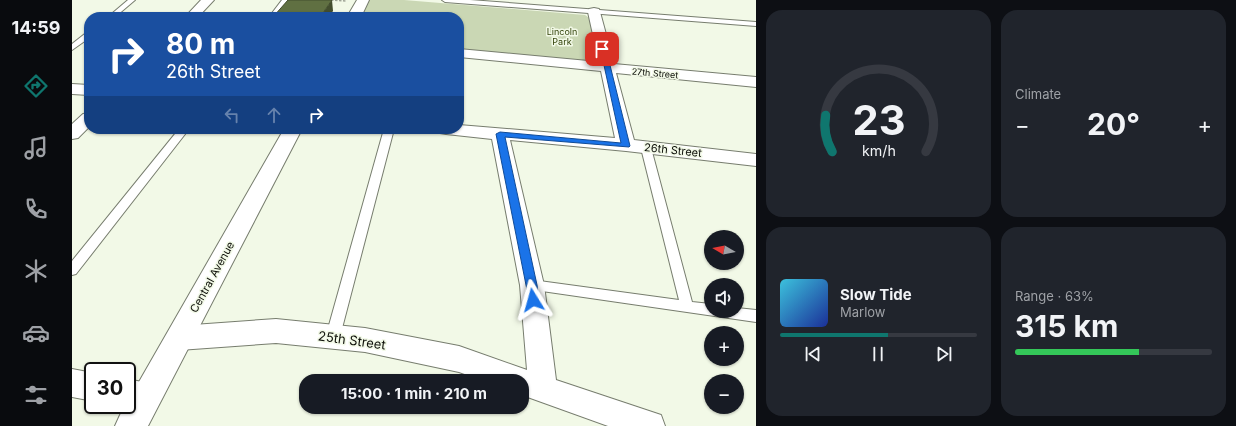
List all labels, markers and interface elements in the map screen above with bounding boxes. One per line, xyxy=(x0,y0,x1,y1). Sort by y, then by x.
text: 14:59 xyxy=(11,17,61,38)
park label: Lincoln Park xyxy=(547,26,577,47)
text: 80 m xyxy=(166,27,235,61)
icon: right xyxy=(100,28,152,80)
pin xyxy=(585,32,619,66)
icon: arrive xyxy=(591,38,613,60)
text: 26th Street xyxy=(166,61,261,82)
street label: 27th Street xyxy=(631,65,679,81)
icon: directions xyxy=(22,72,50,100)
text: Climate xyxy=(1015,86,1061,102)
text: 23 xyxy=(852,94,905,144)
icon: left xyxy=(221,104,243,126)
icon: ahead xyxy=(263,104,285,126)
icon: right xyxy=(305,104,327,126)
text: 20° xyxy=(1087,106,1140,142)
text: − xyxy=(1015,112,1030,138)
text: + xyxy=(1197,112,1212,138)
icon: music xyxy=(22,134,50,162)
street label: 26th Street xyxy=(644,140,703,160)
text: km/h xyxy=(862,141,895,158)
icon: phone xyxy=(22,195,50,223)
north arrow xyxy=(704,230,744,270)
map controls xyxy=(704,230,744,414)
street label: Central Avenue xyxy=(187,239,237,315)
icon: climate xyxy=(22,257,50,285)
button: sound xyxy=(704,278,744,318)
position arrow xyxy=(512,279,554,321)
text: Slow Tide xyxy=(840,285,912,304)
text: Range · 63% xyxy=(1015,288,1094,304)
text: Marlow xyxy=(840,304,886,320)
text: 315 km xyxy=(1015,308,1118,344)
icon: car xyxy=(22,319,50,347)
button: + xyxy=(704,326,744,366)
street label: 25th Street xyxy=(317,327,387,353)
icon: previous xyxy=(802,343,824,365)
icon: pause xyxy=(867,343,889,365)
icon: next xyxy=(933,343,955,365)
speed limit sign: 30 xyxy=(84,362,136,414)
button: − xyxy=(704,374,744,414)
icon: filters xyxy=(22,381,50,409)
text: 15:00 · 1 min · 210 m xyxy=(341,384,487,403)

